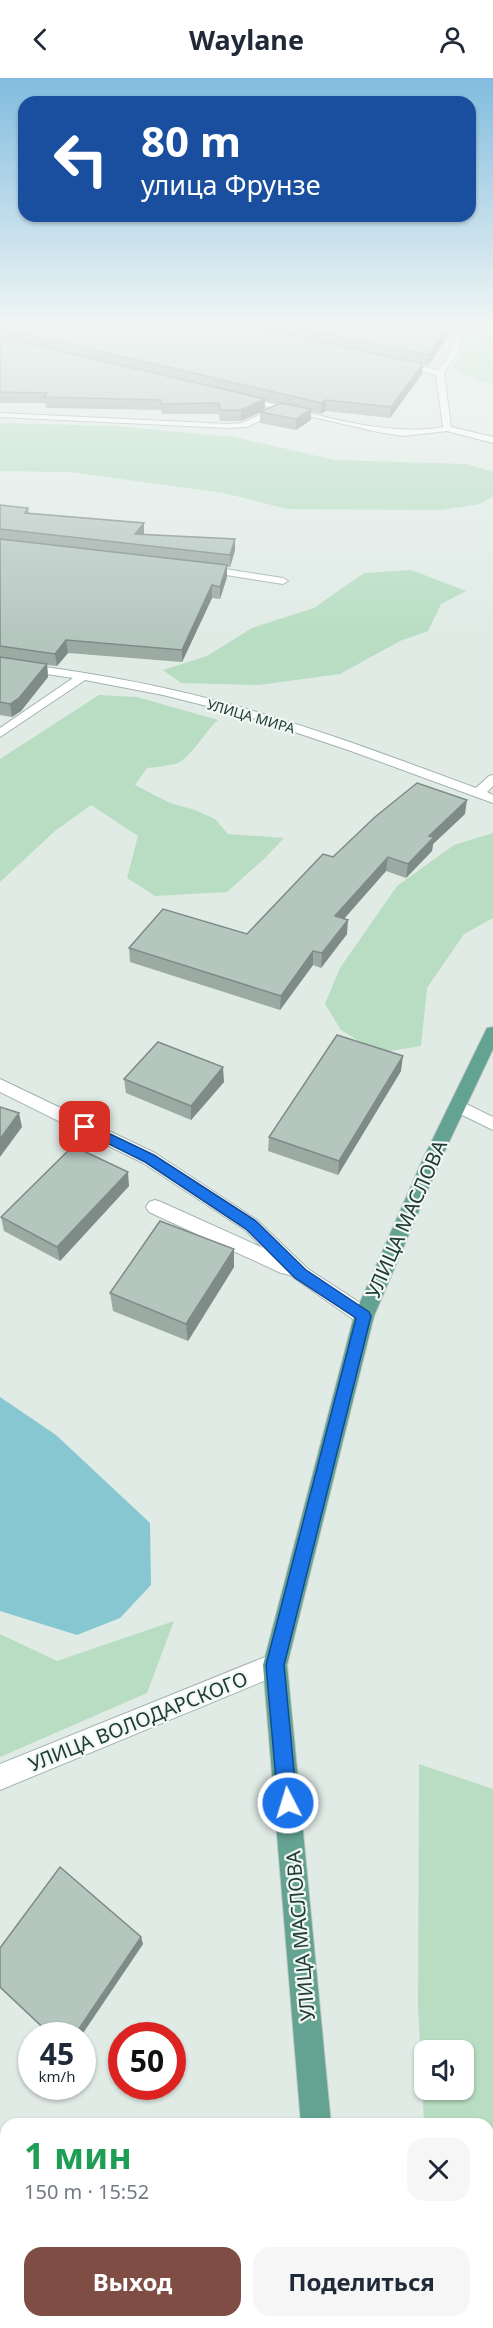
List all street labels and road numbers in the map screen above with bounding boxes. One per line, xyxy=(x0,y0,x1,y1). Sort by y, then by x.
street label: УЛИЦА МИРА xyxy=(205,694,297,738)
street label: УЛИЦА МАСЛОВА xyxy=(359,1135,453,1302)
street label: УЛИЦА ВОЛОДАРСКОГО xyxy=(24,1665,252,1777)
street label: УЛИЦА МАСЛОВА xyxy=(279,1850,321,2022)

